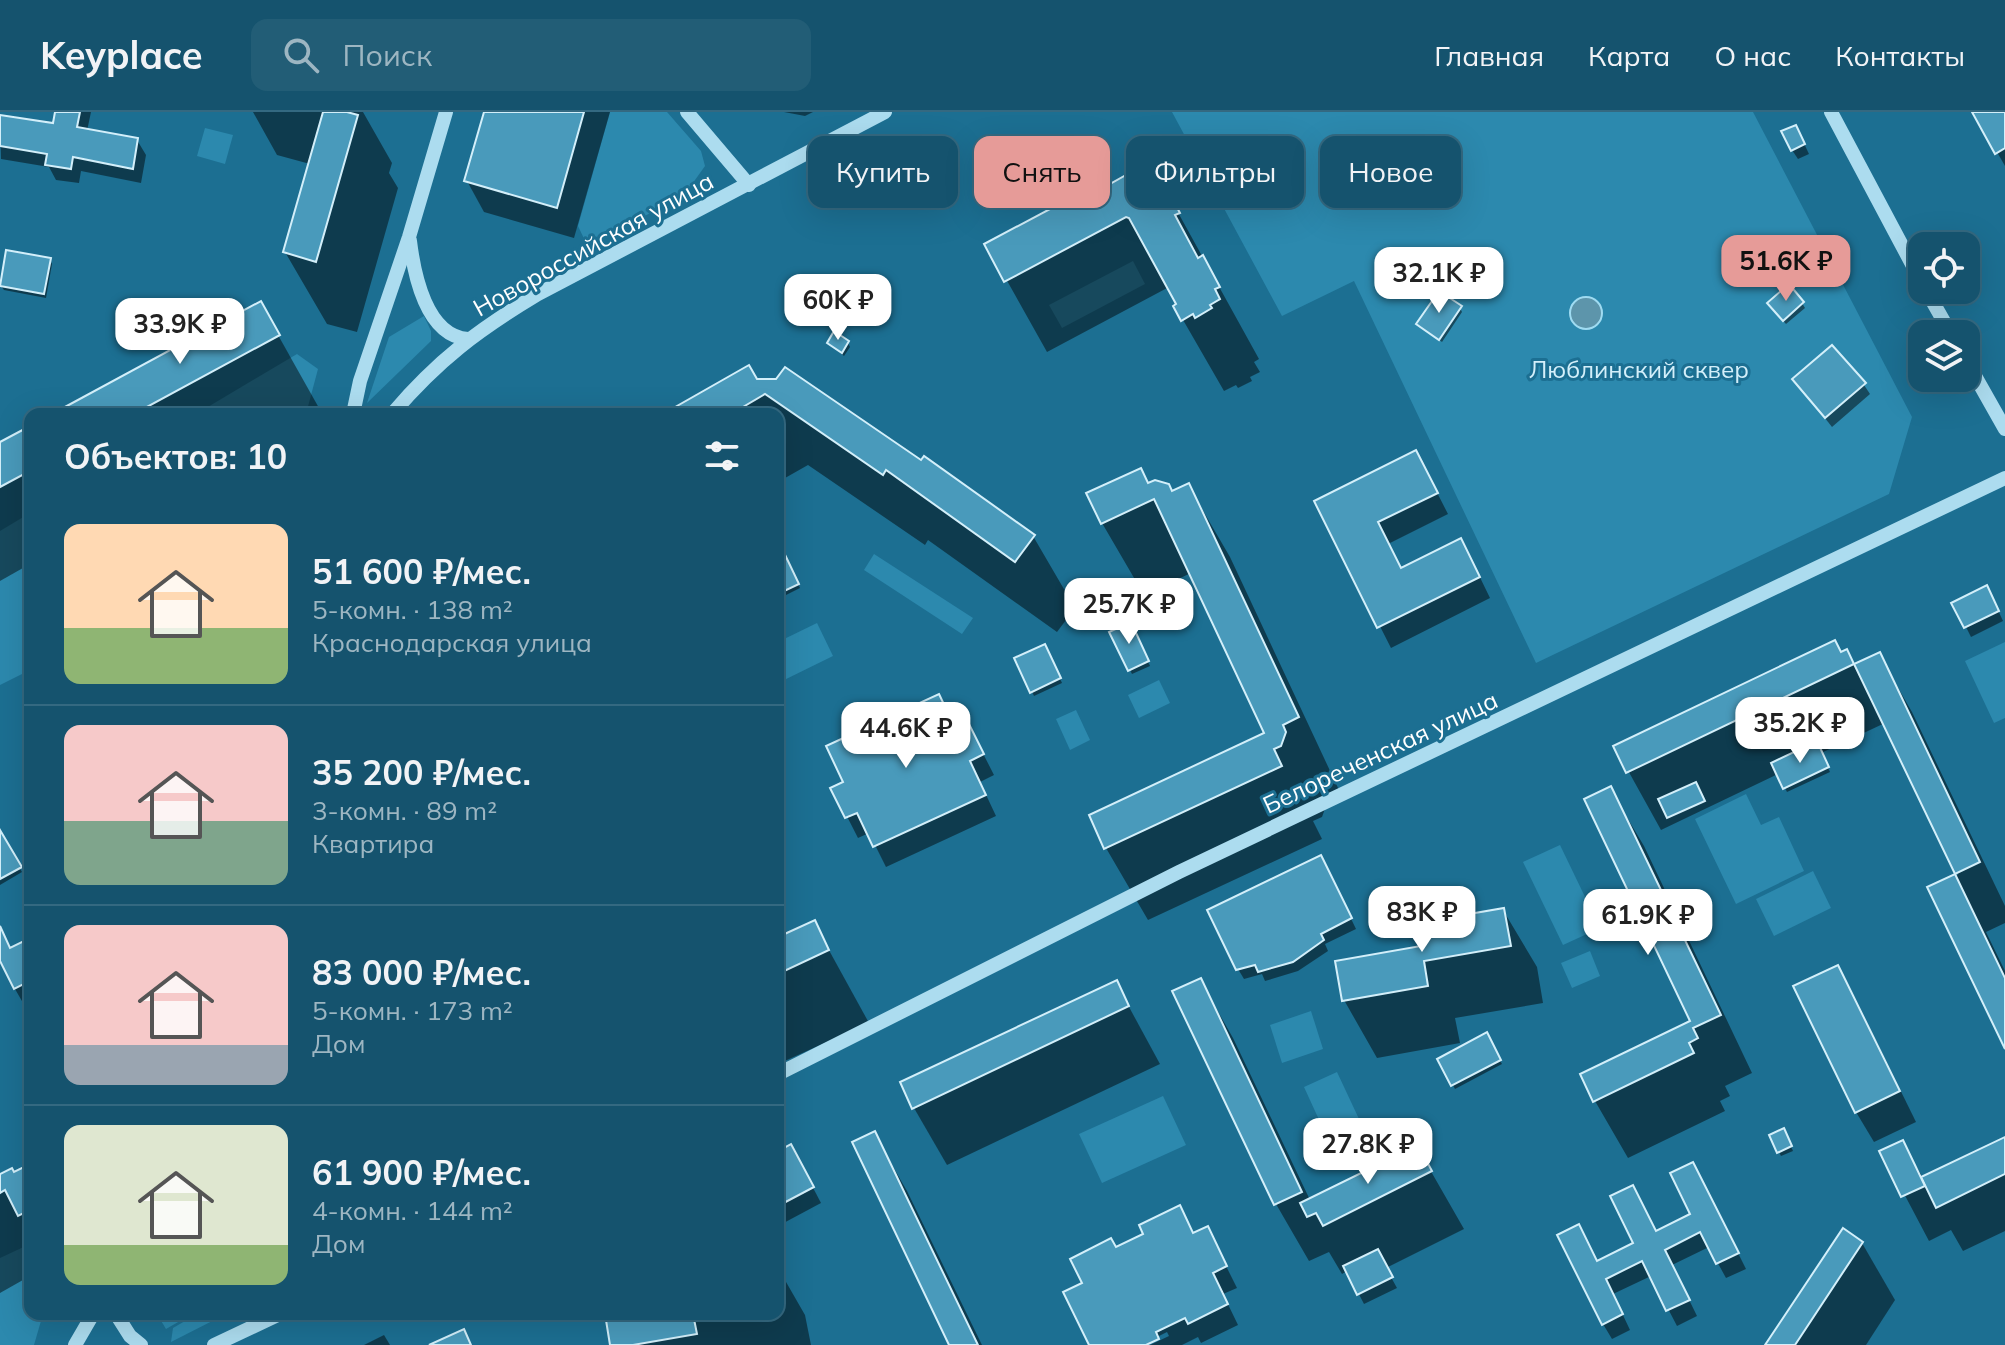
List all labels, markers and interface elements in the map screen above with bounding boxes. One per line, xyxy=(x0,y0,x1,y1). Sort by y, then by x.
search box xyxy=(251,19,811,91)
text: Keyplace xyxy=(40,31,203,79)
icon: search xyxy=(279,33,323,77)
text: Поиск xyxy=(343,36,432,74)
text: Главная xyxy=(1434,38,1544,73)
text: Карта xyxy=(1588,38,1670,73)
text: О нас xyxy=(1714,38,1791,73)
text: Контакты xyxy=(1835,38,1965,73)
chip: Купить xyxy=(808,136,958,208)
chip: Снять xyxy=(974,136,1110,208)
chip: Фильтры xyxy=(1126,136,1304,208)
chip: Новое xyxy=(1320,136,1461,208)
street label: Новороссийская улица xyxy=(468,165,718,323)
map controls xyxy=(1908,232,1980,392)
button: locate xyxy=(1908,232,1980,304)
pin: 51.6K ₽ xyxy=(1712,235,1860,303)
text: 51.6K ₽ xyxy=(1739,244,1833,277)
pin: 32.1K ₽ xyxy=(1365,247,1513,315)
text: 32.1K ₽ xyxy=(1392,256,1486,289)
pin: 60K ₽ xyxy=(782,274,894,342)
text: 60K ₽ xyxy=(802,283,874,316)
pin: 33.9K ₽ xyxy=(106,298,254,366)
text: 33.9K ₽ xyxy=(133,307,227,340)
button: layers xyxy=(1908,320,1980,392)
park label: Люблинский сквер xyxy=(1529,354,1749,384)
icon: filters xyxy=(700,434,744,478)
text: Объектов: 10 xyxy=(64,435,287,478)
text: 51 600 ₽/мес. xyxy=(312,550,531,593)
icon: home xyxy=(128,556,224,652)
pin: 25.7K ₽ xyxy=(1055,578,1203,646)
text: 25.7K ₽ xyxy=(1082,587,1176,620)
text: 5-комн. · 138 m² xyxy=(312,593,513,626)
text: Краснодарская улица xyxy=(312,626,592,659)
street label: Белореченская улица xyxy=(1258,684,1502,820)
pin: 35.2K ₽ xyxy=(1726,697,1874,765)
pin: 44.6K ₽ xyxy=(832,702,980,770)
text: 35.2K ₽ xyxy=(1753,706,1847,739)
text: 44.6K ₽ xyxy=(859,711,953,744)
text: 35 200 ₽/мес. xyxy=(312,751,531,794)
icon: home xyxy=(128,757,224,853)
text: 3-комн. · 89 m² xyxy=(312,794,497,827)
text: Квартира xyxy=(312,827,434,860)
pin: 83K ₽ xyxy=(1366,886,1478,954)
pin: 61.9K ₽ xyxy=(1574,889,1722,957)
text: 83K ₽ xyxy=(1386,895,1458,928)
text: 61.9K ₽ xyxy=(1601,898,1695,931)
text: 83 000 ₽/мес. xyxy=(312,951,531,994)
icon: home xyxy=(128,957,224,1053)
text: 5-комн. · 173 m² xyxy=(312,994,513,1027)
text: Дом xyxy=(312,1027,365,1060)
pin: 27.8K ₽ xyxy=(1294,1118,1442,1186)
text: 27.8K ₽ xyxy=(1321,1127,1415,1160)
text: 61 900 ₽/мес. xyxy=(312,1151,531,1194)
icon: home xyxy=(128,1157,224,1253)
text: 4-комн. · 144 m² xyxy=(312,1194,513,1227)
text: Дом xyxy=(312,1227,365,1260)

